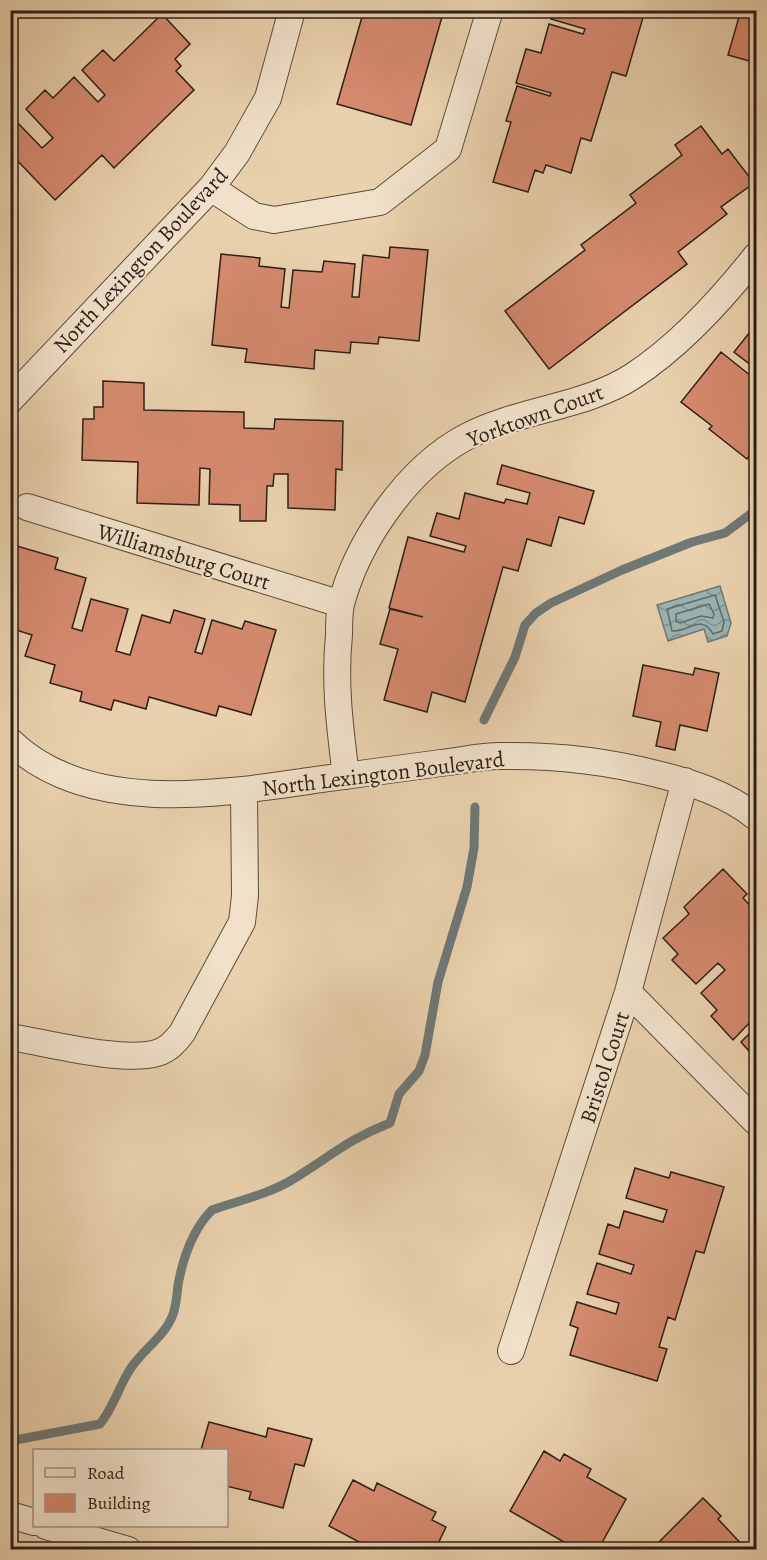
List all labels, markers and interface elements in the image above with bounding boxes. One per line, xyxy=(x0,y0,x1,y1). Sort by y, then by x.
street label: North Lexington Boulevard xyxy=(47,161,235,360)
street label: Yorktown Court xyxy=(462,377,608,455)
street label: Williamsburg Court xyxy=(93,516,274,597)
street label: North Lexington Boulevard xyxy=(260,744,506,804)
street label: Bristol Court xyxy=(573,1007,637,1127)
legend xyxy=(33,1449,228,1527)
text: Road xyxy=(87,1461,125,1485)
text: Building xyxy=(87,1491,151,1515)

